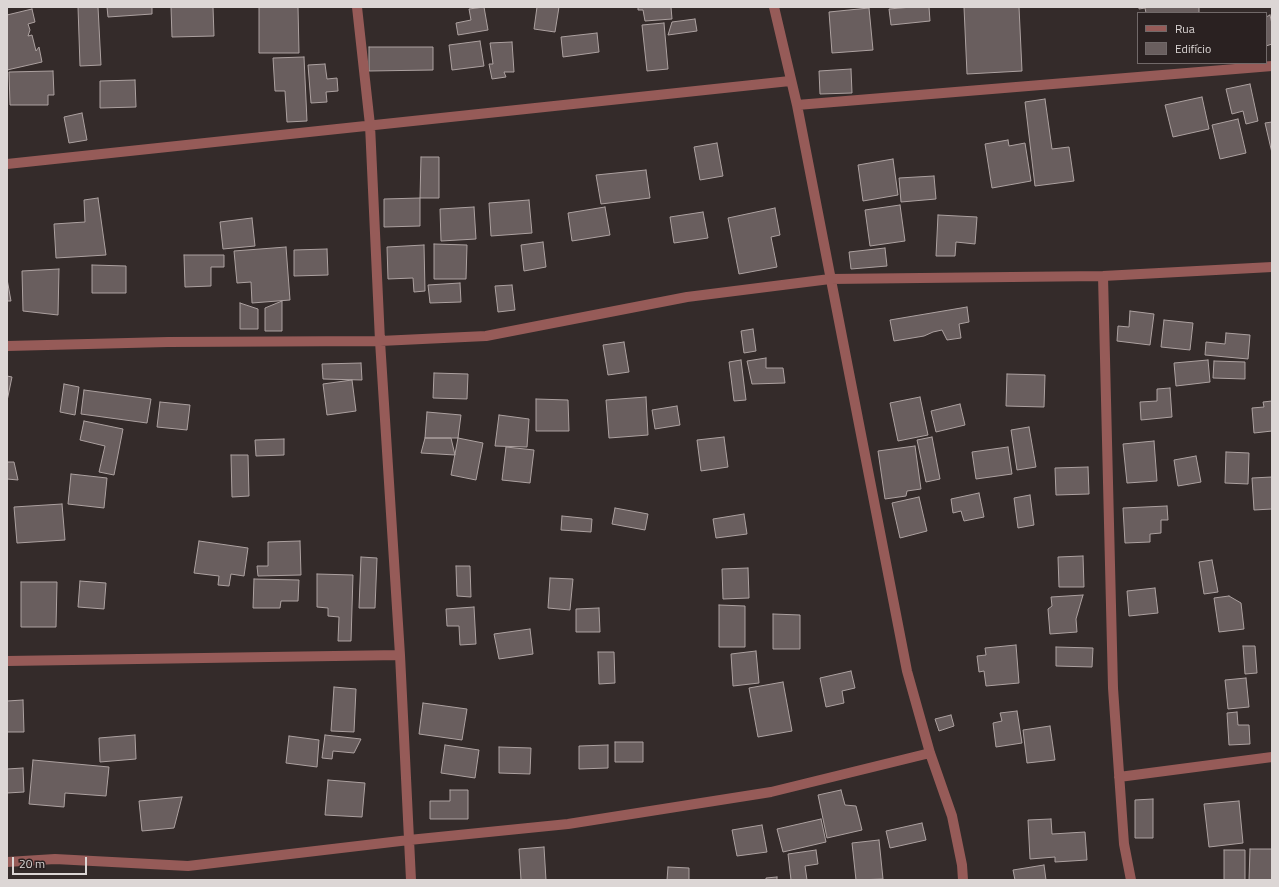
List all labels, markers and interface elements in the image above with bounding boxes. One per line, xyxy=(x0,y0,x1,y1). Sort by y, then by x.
legend xyxy=(1137,12,1267,64)
text: Rua xyxy=(1175,19,1195,38)
text: Edifício xyxy=(1175,39,1211,58)
scale bar xyxy=(14,849,89,875)
text: 20 m xyxy=(19,854,45,873)

